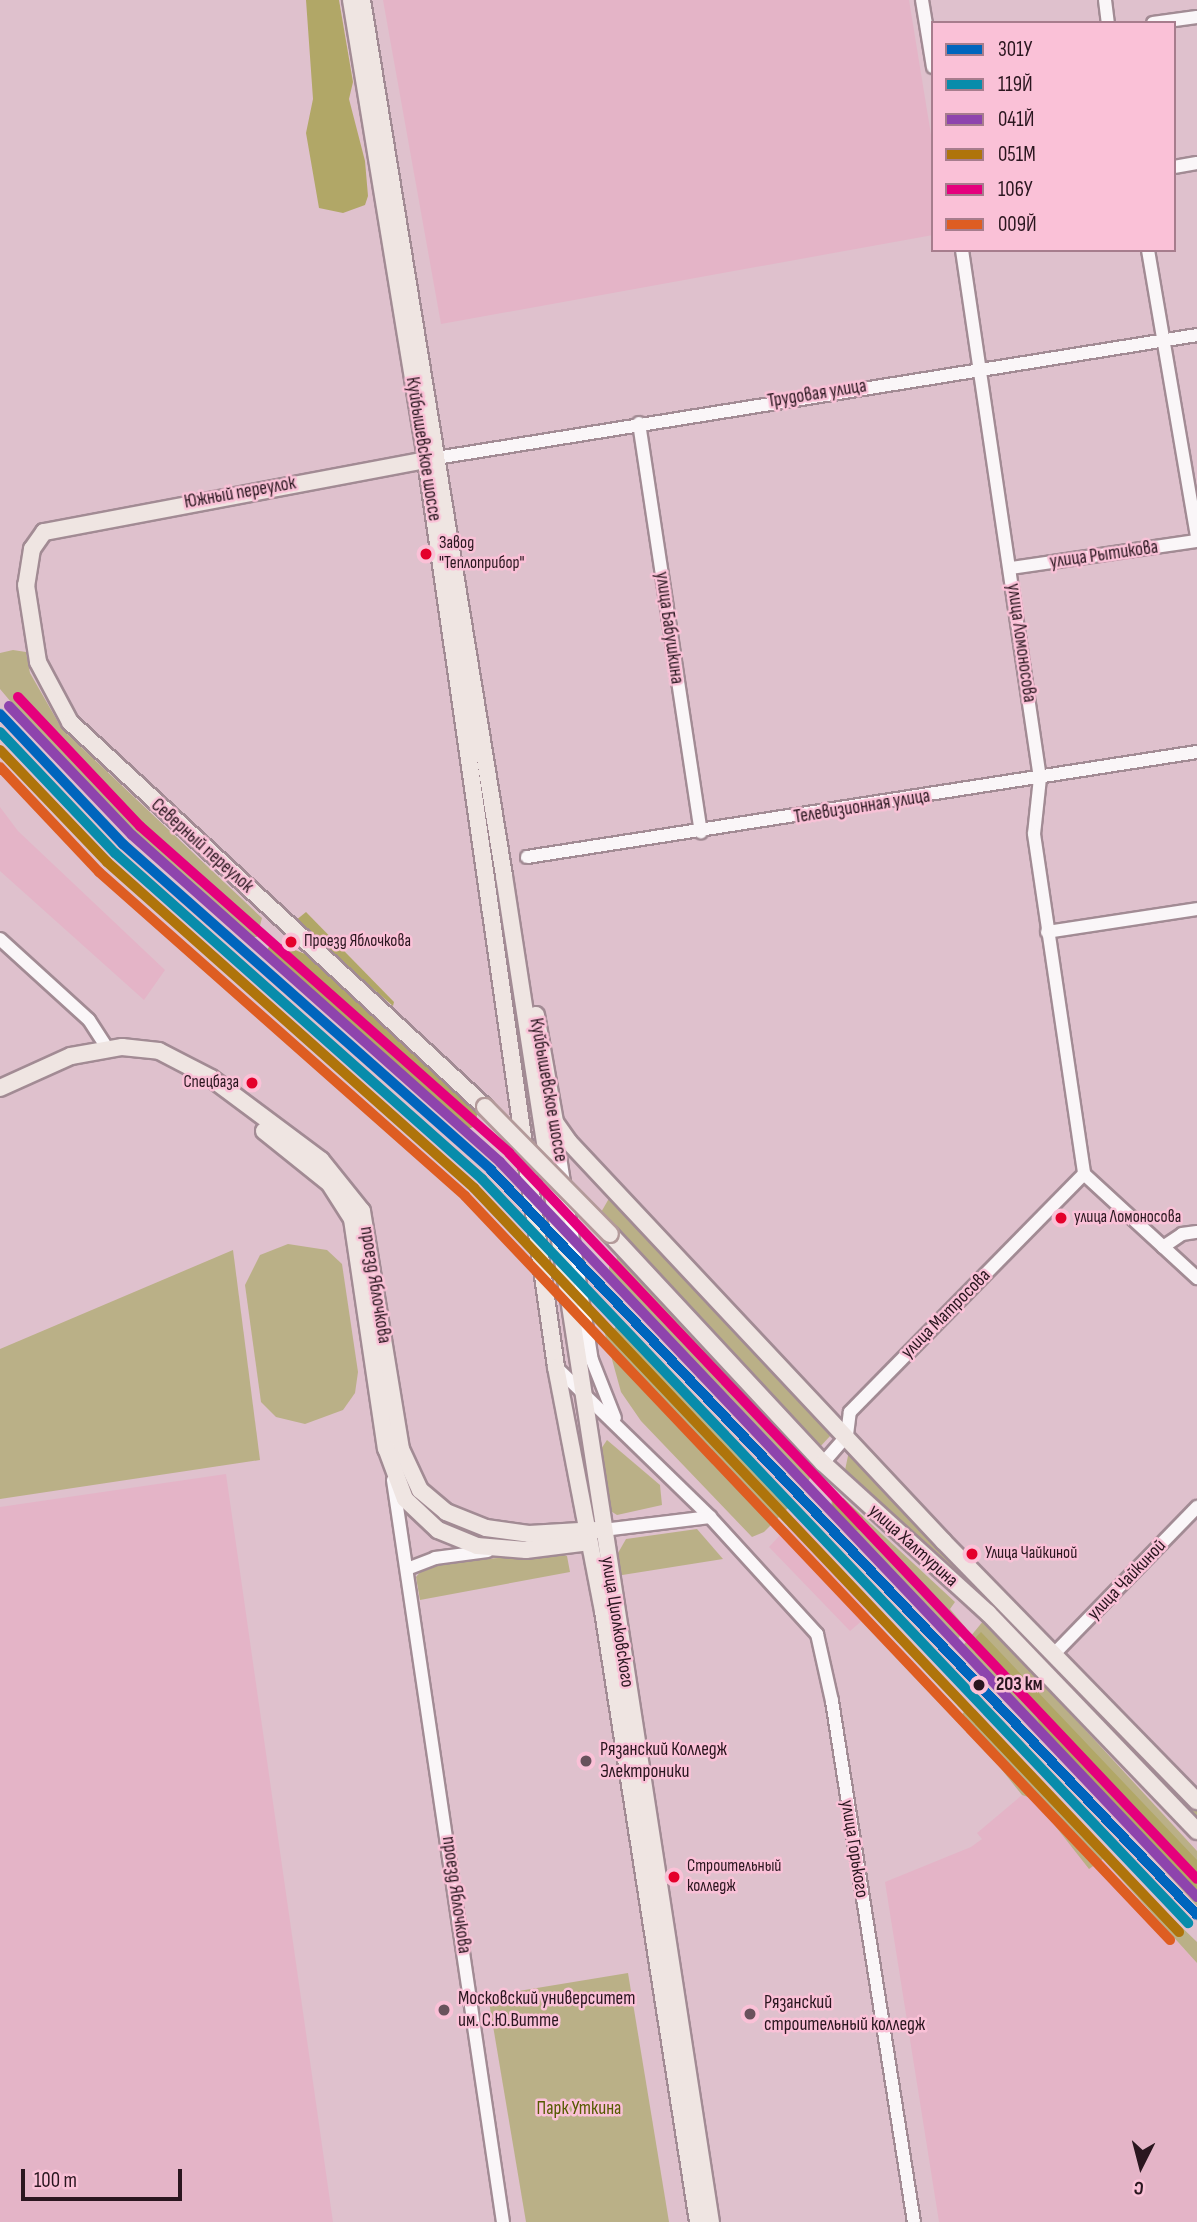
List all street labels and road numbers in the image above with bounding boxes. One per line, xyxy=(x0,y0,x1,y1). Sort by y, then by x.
street label: Куйбышевское шоссе xyxy=(400,375,446,523)
street label: Трудовая улица xyxy=(766,375,868,413)
street label: Южный переулок xyxy=(182,472,298,514)
street label: улица Рытикова xyxy=(1048,536,1160,574)
street label: улица Бабушкина xyxy=(650,570,688,686)
street label: улица Ломоносова xyxy=(1001,582,1041,704)
street label: Телевизионная улица xyxy=(792,785,932,829)
street label: Северный переулок xyxy=(146,794,258,898)
street label: Куйбышевское шоссе xyxy=(524,1016,572,1164)
street label: проезд Яблочкова xyxy=(355,1225,395,1345)
street label: улица Матросова xyxy=(896,1264,996,1364)
street label: улица Халтурина xyxy=(864,1500,962,1592)
street label: улица Чайкиной xyxy=(1083,1535,1171,1625)
street label: улица Циолковского xyxy=(595,1555,639,1689)
street label: улица Горького xyxy=(835,1798,873,1900)
street label: проезд Яблочкова xyxy=(436,1835,476,1955)

